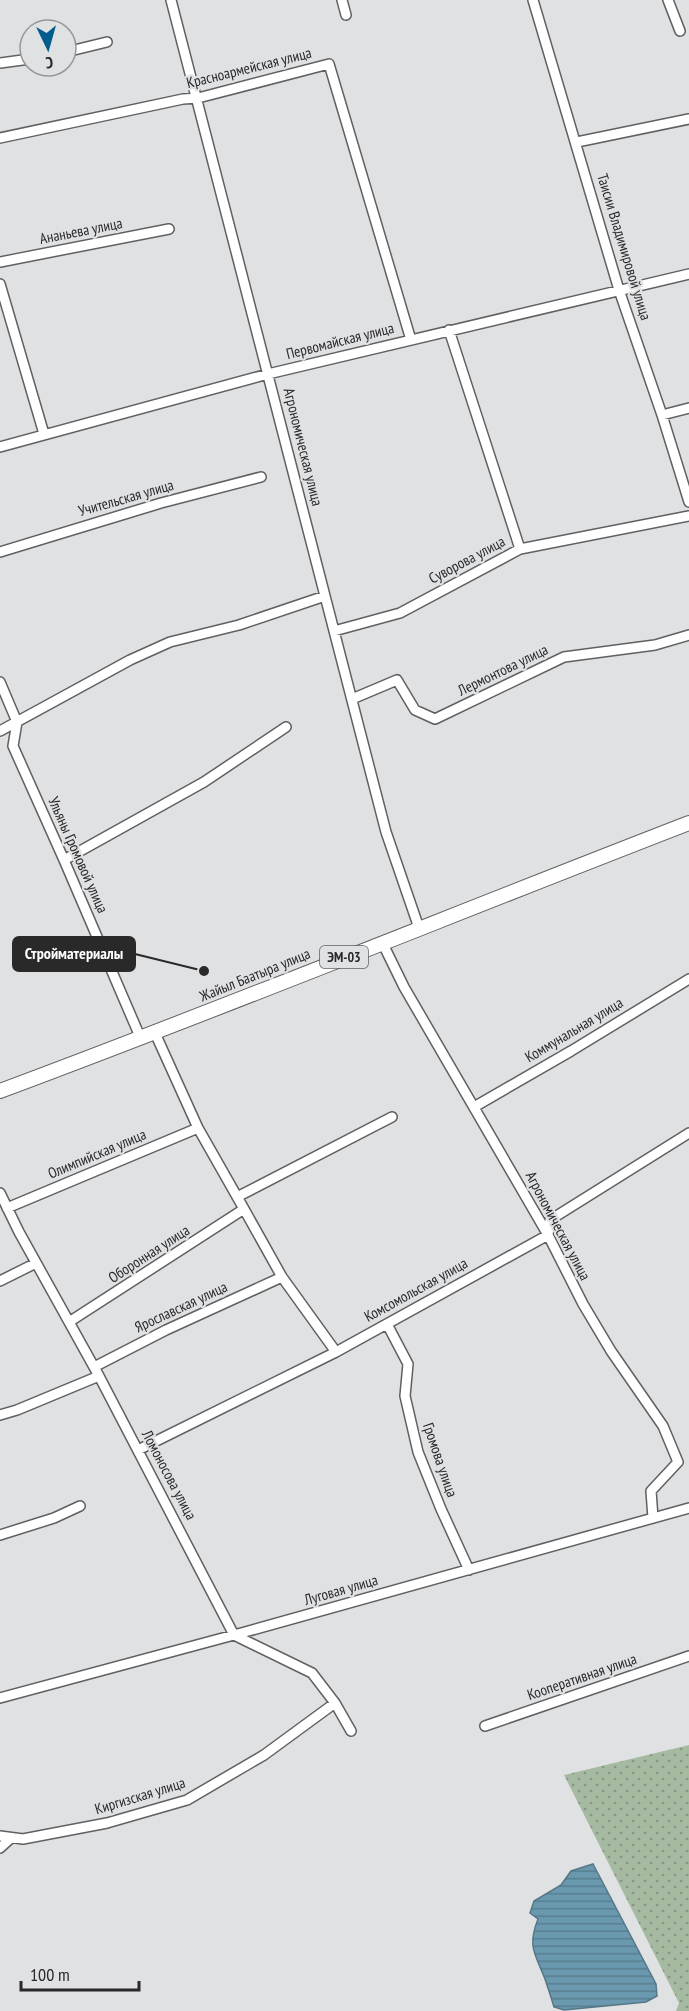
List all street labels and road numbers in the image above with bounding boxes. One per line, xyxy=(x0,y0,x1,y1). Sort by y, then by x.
street label: Красноармейская улица xyxy=(184,43,313,92)
street label: Таисии Владимировой улица xyxy=(593,171,656,322)
street label: Ананьева улица xyxy=(38,213,124,248)
street label: Первомайская улица xyxy=(284,318,396,363)
street label: Агрономическая улица xyxy=(280,386,327,508)
street label: Учительская улица xyxy=(76,475,176,520)
street label: Суворова улица xyxy=(425,531,508,588)
street label: Лермонтова улица xyxy=(454,640,551,700)
street label: Ульяны Громовой улица xyxy=(44,794,113,916)
street label: Жайыл Баатыра улица xyxy=(196,944,313,1006)
road number: ЭМ-03 xyxy=(320,946,368,968)
street label: Коммунальная улица xyxy=(521,993,626,1066)
street label: Олимпийская улица xyxy=(45,1124,149,1183)
street label: Агрономическая улица xyxy=(522,1168,595,1284)
street label: Оборонная улица xyxy=(105,1220,193,1287)
street label: Комсомольская улица xyxy=(361,1253,471,1326)
street label: Ярославская улица xyxy=(131,1277,230,1336)
street label: Громова улица xyxy=(419,1420,462,1499)
street label: Ломоносова улица xyxy=(137,1426,201,1523)
street label: Луговая улица xyxy=(301,1570,380,1609)
street label: Кооперативная улица xyxy=(525,1649,639,1704)
street label: Киргизская улица xyxy=(92,1773,187,1818)

